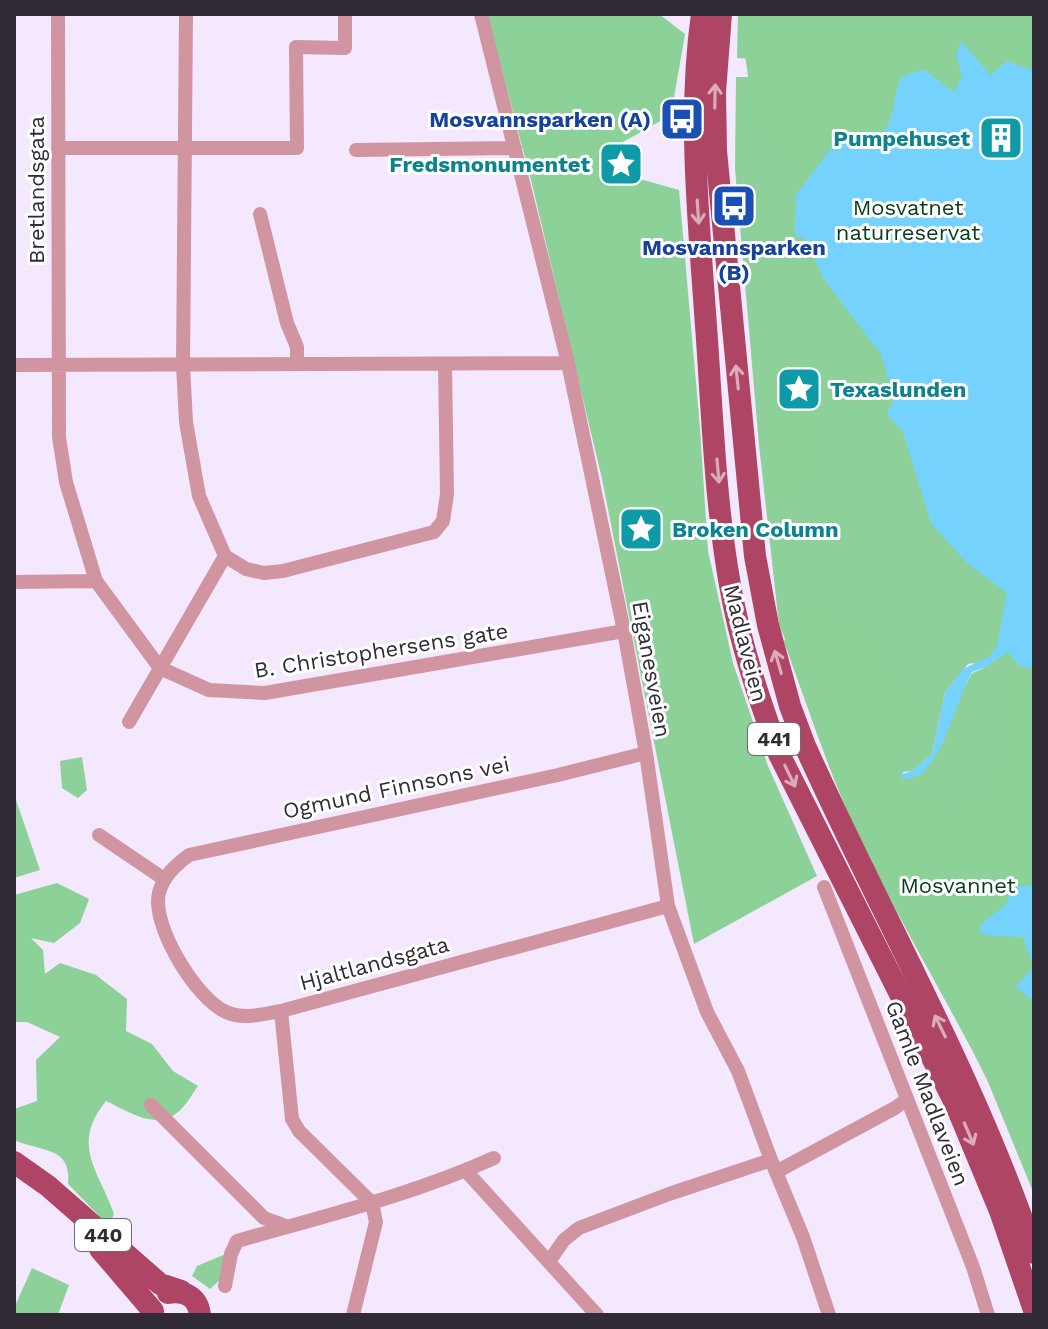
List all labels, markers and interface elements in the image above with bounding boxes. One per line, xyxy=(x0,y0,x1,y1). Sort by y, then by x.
one-way arrow xyxy=(708,83,723,110)
bus stop icon: Mosvannsparken (A) xyxy=(658,95,706,143)
place label: Mosvannsparken (A) xyxy=(429,107,651,132)
building icon: Pumpehuset xyxy=(977,114,1025,162)
street label: Bretlandsgata xyxy=(24,116,49,264)
place label: Pumpehuset xyxy=(833,126,970,151)
place icon: Fredsmonumentet xyxy=(597,140,645,188)
place label: Fredsmonumentet xyxy=(389,152,590,177)
bus stop icon: Mosvannsparken (B) xyxy=(710,182,758,230)
park label: Mosvatnet naturreservat xyxy=(836,195,980,245)
one-way arrow xyxy=(691,198,706,225)
place label: Mosvannsparken (B) xyxy=(642,235,826,285)
one-way arrow xyxy=(730,364,745,391)
place icon: Texaslunden xyxy=(775,365,823,413)
place label: Texaslunden xyxy=(830,377,966,402)
one-way arrow xyxy=(710,457,725,484)
place icon: Broken Column xyxy=(617,505,665,553)
place label: Broken Column xyxy=(672,517,839,542)
street label: Madlaveien xyxy=(719,582,772,704)
street label: Eiganesveien xyxy=(627,599,676,739)
street label: B. Christophersens gate xyxy=(252,618,510,683)
one-way arrow xyxy=(770,649,785,675)
road number: 441 xyxy=(748,723,800,755)
street label: Ogmund Finnsons vei xyxy=(280,751,512,824)
one-way arrow xyxy=(783,764,798,788)
park label: Mosvannet xyxy=(900,873,1016,898)
street label: Hjaltlandsgata xyxy=(297,932,452,995)
street label: Gamle Madlaveien xyxy=(881,997,974,1189)
one-way arrow xyxy=(932,1015,948,1039)
one-way arrow xyxy=(962,1121,977,1146)
road number: 440 xyxy=(75,1219,131,1251)

